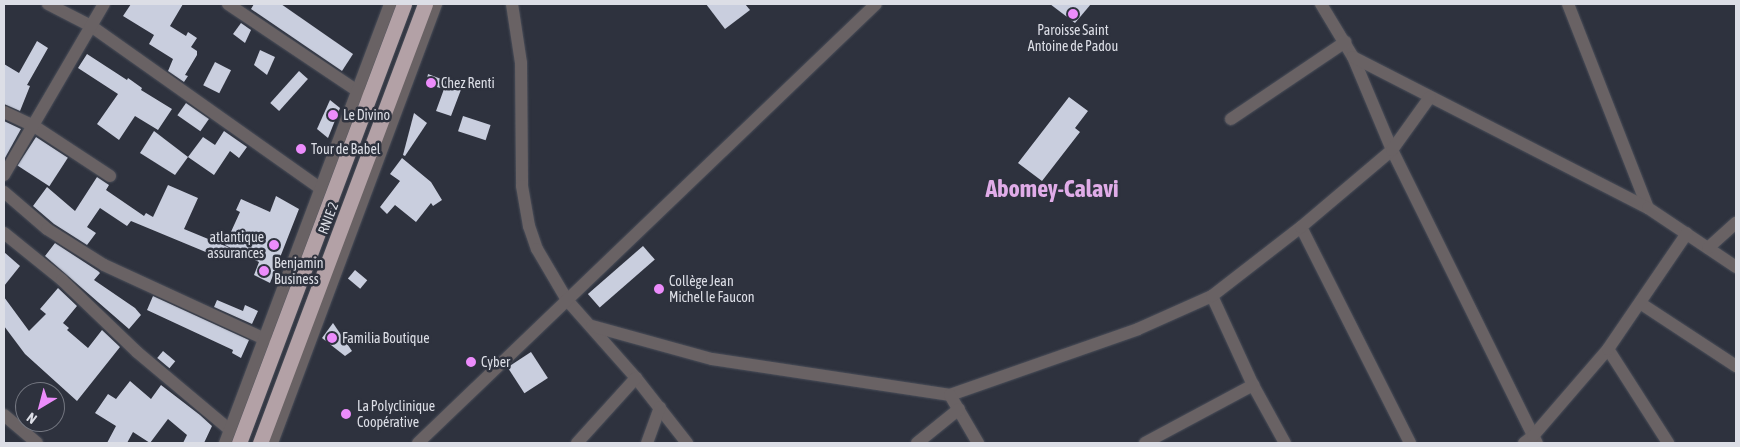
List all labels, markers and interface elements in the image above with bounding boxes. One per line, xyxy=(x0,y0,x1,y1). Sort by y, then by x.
marker: Paroisse Saint Antoine de Padou xyxy=(1067,8,1079,20)
place label: Paroisse Saint Antoine de Padou xyxy=(1028,22,1118,54)
place label: Chez Renti xyxy=(441,75,495,91)
marker: Chez Renti xyxy=(425,77,437,89)
place label: Le Divino xyxy=(343,107,390,123)
marker: Le Divino xyxy=(327,109,339,121)
place label: Tour de Babel xyxy=(311,141,380,157)
marker: Tour de Babel xyxy=(295,143,307,155)
district label: Abomey-Calavi xyxy=(985,175,1119,203)
street label: RNIE 2 xyxy=(314,199,342,237)
place label: atlantique assurances xyxy=(207,229,264,262)
marker: atlantique assurances xyxy=(268,239,280,251)
place label: Benjamin Business xyxy=(274,255,324,288)
marker: Benjamin Business xyxy=(258,265,270,277)
place label: Collège Jean Michel le Faucon xyxy=(669,273,755,306)
marker: Collège Jean Michel le Faucon xyxy=(653,283,665,295)
place label: Familia Boutique xyxy=(342,330,430,346)
marker: Familia Boutique xyxy=(326,332,338,344)
place label: Cyber xyxy=(481,354,510,370)
marker: Cyber xyxy=(465,356,477,368)
north arrow xyxy=(15,382,65,432)
place label: La Polyclinique Coopérative xyxy=(357,398,435,431)
marker: La Polyclinique Coopérative xyxy=(339,407,353,421)
text: N xyxy=(23,409,40,427)

